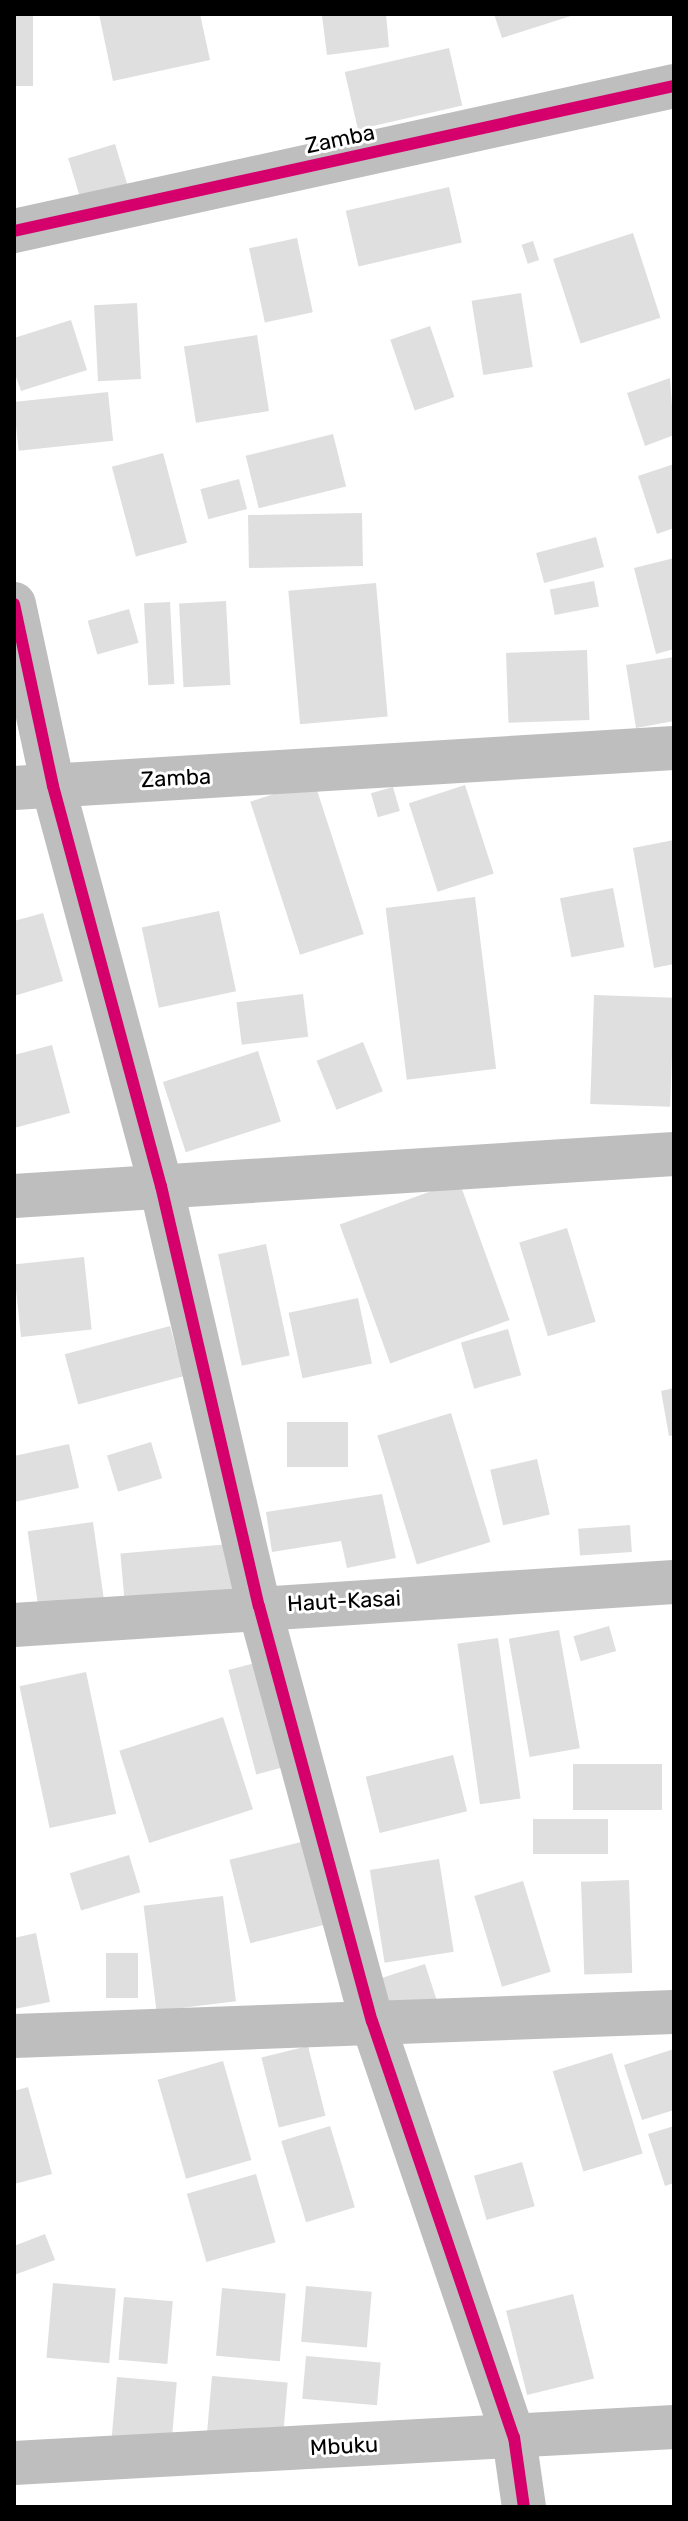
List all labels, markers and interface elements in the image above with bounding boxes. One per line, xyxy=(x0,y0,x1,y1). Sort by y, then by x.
street label: Zamba xyxy=(303,119,377,159)
street label: Zamba xyxy=(140,763,212,793)
street label: Haut-Kasai xyxy=(286,1585,402,1617)
street label: Mbuku xyxy=(309,2431,379,2461)

